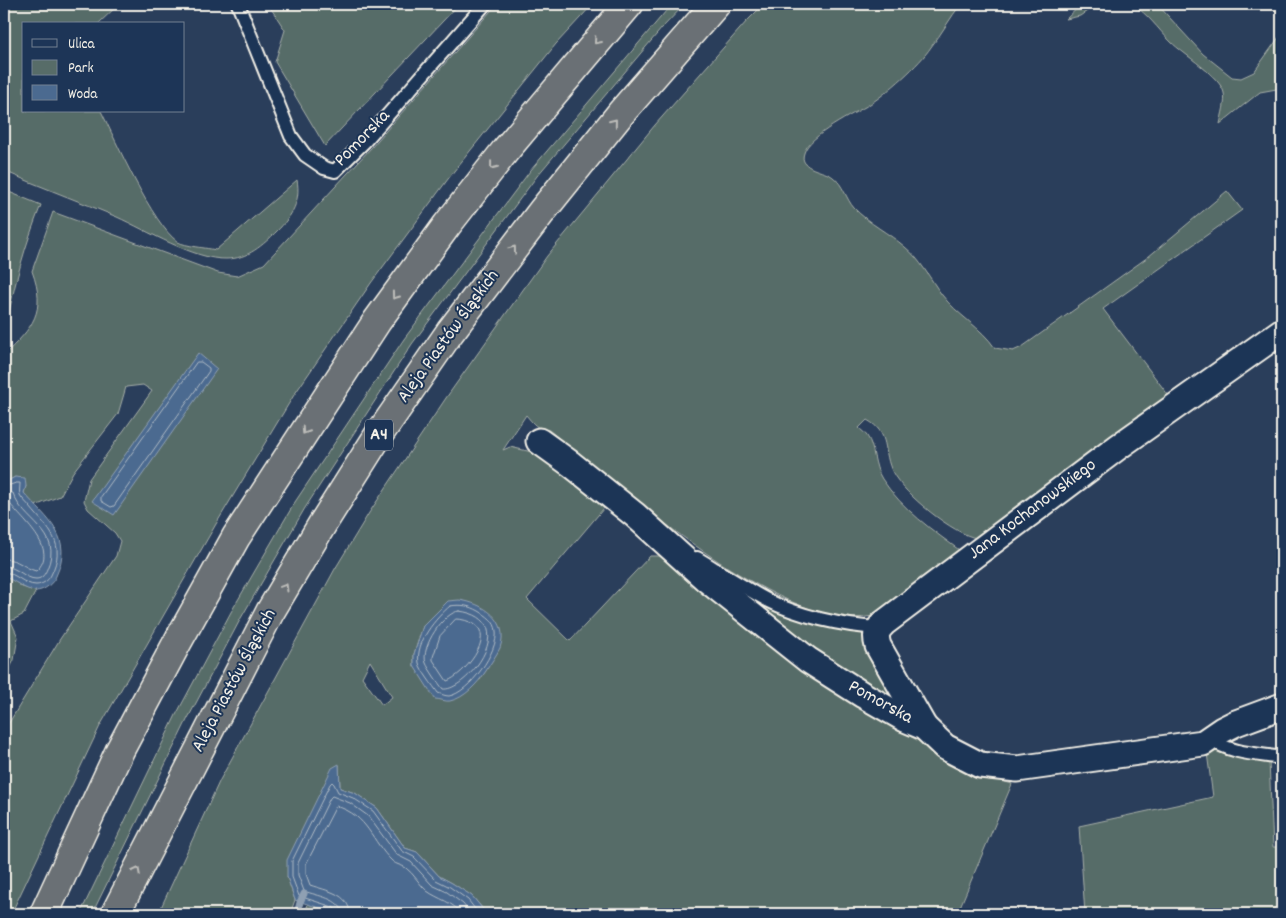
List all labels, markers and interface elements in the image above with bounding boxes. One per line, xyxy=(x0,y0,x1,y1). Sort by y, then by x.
legend xyxy=(22,22,185,112)
text: Ulica xyxy=(68,34,96,56)
one-way arrow xyxy=(593,35,602,44)
text: Park xyxy=(68,58,94,80)
text: Woda xyxy=(68,84,98,106)
street label: Pomorska xyxy=(329,104,398,174)
one-way arrow xyxy=(608,119,616,128)
one-way arrow xyxy=(491,160,499,169)
one-way arrow xyxy=(507,246,515,255)
street label: Aleja Piastów Śląskich xyxy=(391,265,507,409)
one-way arrow xyxy=(393,290,401,299)
road number: A4 xyxy=(365,420,393,450)
one-way arrow xyxy=(302,425,311,434)
street label: Jana Kochanowskiego xyxy=(963,453,1103,567)
one-way arrow xyxy=(279,584,289,593)
street label: Aleja Piastów Śląskich xyxy=(186,605,284,757)
street label: Pomorska xyxy=(843,674,918,732)
one-way arrow xyxy=(131,867,141,876)

